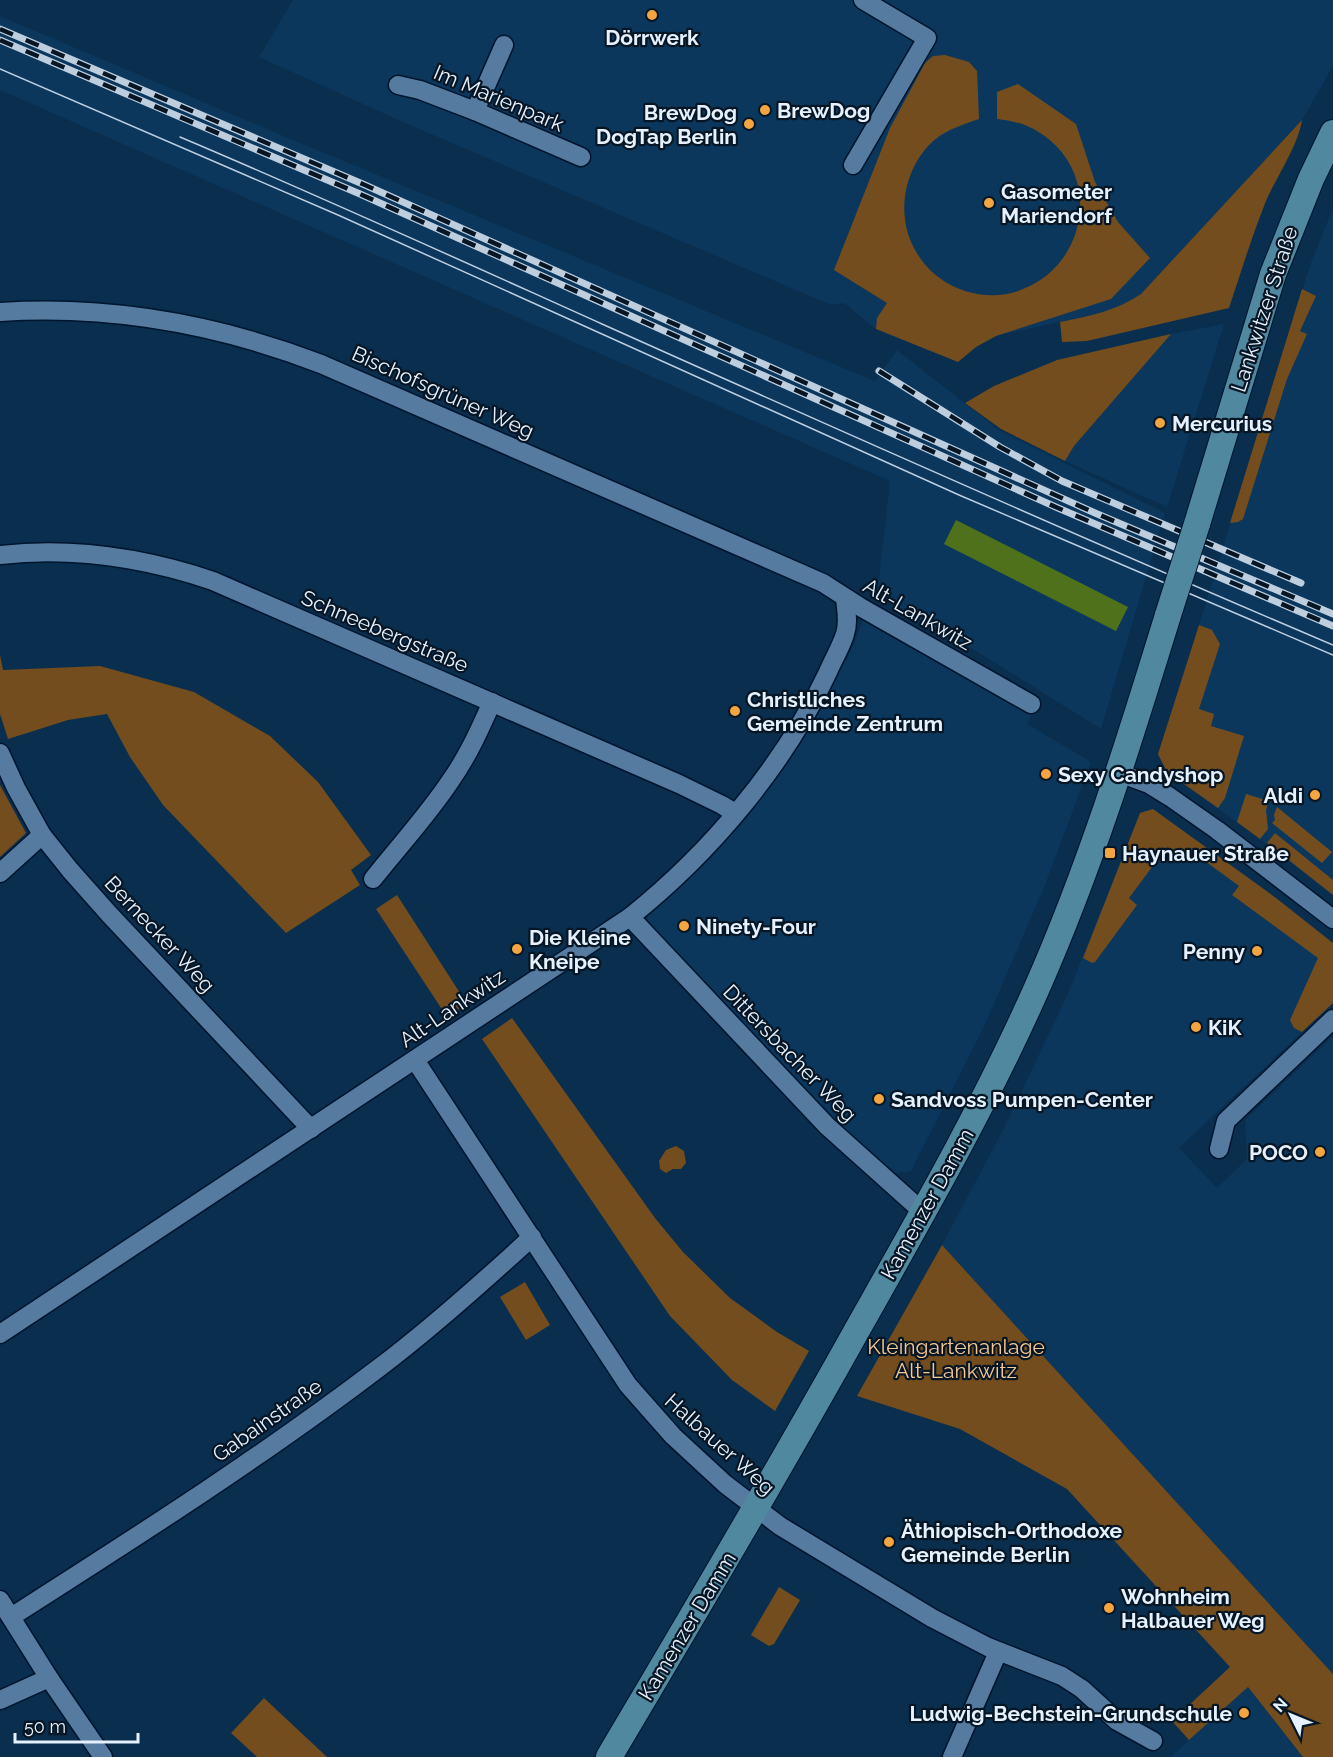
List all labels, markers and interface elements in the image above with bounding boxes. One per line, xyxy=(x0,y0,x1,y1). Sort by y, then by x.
marker: Dörrwerk xyxy=(645,8,659,22)
place label: Dörrwerk xyxy=(605,25,699,50)
street label: Im Marienpark xyxy=(430,59,568,137)
place label: BrewDog xyxy=(777,98,870,123)
place label: BrewDog DogTap Berlin xyxy=(596,100,737,149)
marker: BrewDog xyxy=(758,103,772,117)
marker: BrewDog DogTap Berlin xyxy=(742,117,756,131)
place label: Gasometer Mariendorf xyxy=(1001,179,1113,228)
marker: Gasometer Mariendorf xyxy=(982,196,996,210)
street label: Lankwitzer Straße xyxy=(1225,223,1303,395)
street label: Bischofsgrüner Weg xyxy=(348,341,538,443)
place label: Mercurius xyxy=(1172,411,1272,436)
marker: Mercurius xyxy=(1153,416,1167,430)
street label: Alt-Lankwitz xyxy=(859,573,977,655)
street label: Schneebergstraße xyxy=(298,585,472,677)
place label: Christliches Gemeinde Zentrum xyxy=(747,687,943,736)
marker: Christliches Gemeinde Zentrum xyxy=(728,704,742,718)
place label: Sexy Candyshop xyxy=(1058,762,1223,787)
marker: Sexy Candyshop xyxy=(1039,767,1053,781)
place label: Aldi xyxy=(1263,783,1303,808)
marker: Aldi xyxy=(1308,788,1322,802)
place label: Haynauer Straße xyxy=(1122,841,1289,866)
marker: Haynauer Straße xyxy=(1103,846,1117,860)
street label: Bernecker Weg xyxy=(100,871,220,997)
place label: Ninety-Four xyxy=(696,914,816,939)
marker: Ninety-Four xyxy=(677,919,691,933)
place label: Die Kleine Kneipe xyxy=(529,925,631,974)
place label: Penny xyxy=(1183,939,1245,964)
marker: Die Kleine Kneipe xyxy=(510,942,524,956)
marker: Penny xyxy=(1250,944,1264,958)
street label: Alt-Lankwitz xyxy=(395,964,509,1052)
street label: Dittersbacher Weg xyxy=(718,979,862,1127)
place label: KiK xyxy=(1208,1015,1242,1040)
marker: KiK xyxy=(1189,1020,1203,1034)
place label: Sandvoss Pumpen-Center xyxy=(891,1087,1153,1112)
marker: Sandvoss Pumpen-Center xyxy=(872,1092,886,1106)
street label: Kamenzer Damm xyxy=(875,1124,979,1284)
place label: POCO xyxy=(1249,1140,1308,1165)
marker: POCO xyxy=(1313,1145,1327,1159)
park label: Kleingartenanlage Alt-Lankwitz xyxy=(867,1334,1045,1383)
street label: Gabainstraße xyxy=(208,1373,326,1467)
street label: Halbauer Weg xyxy=(660,1388,780,1500)
place label: Äthiopisch-Orthodoxe Gemeinde Berlin xyxy=(901,1518,1123,1567)
marker: Äthiopisch-Orthodoxe Gemeinde Berlin xyxy=(882,1535,896,1549)
street label: Kamenzer Damm xyxy=(633,1547,741,1705)
place label: Wohnheim Halbauer Weg xyxy=(1121,1584,1265,1633)
marker: Wohnheim Halbauer Weg xyxy=(1102,1601,1116,1615)
north arrow xyxy=(1261,1685,1321,1745)
text: N xyxy=(1269,1694,1292,1716)
place label: Ludwig-Bechstein-Grundschule xyxy=(909,1701,1232,1726)
scale bar xyxy=(15,1706,138,1744)
marker: Ludwig-Bechstein-Grundschule xyxy=(1237,1706,1251,1720)
text: 50 m xyxy=(24,1716,66,1737)

